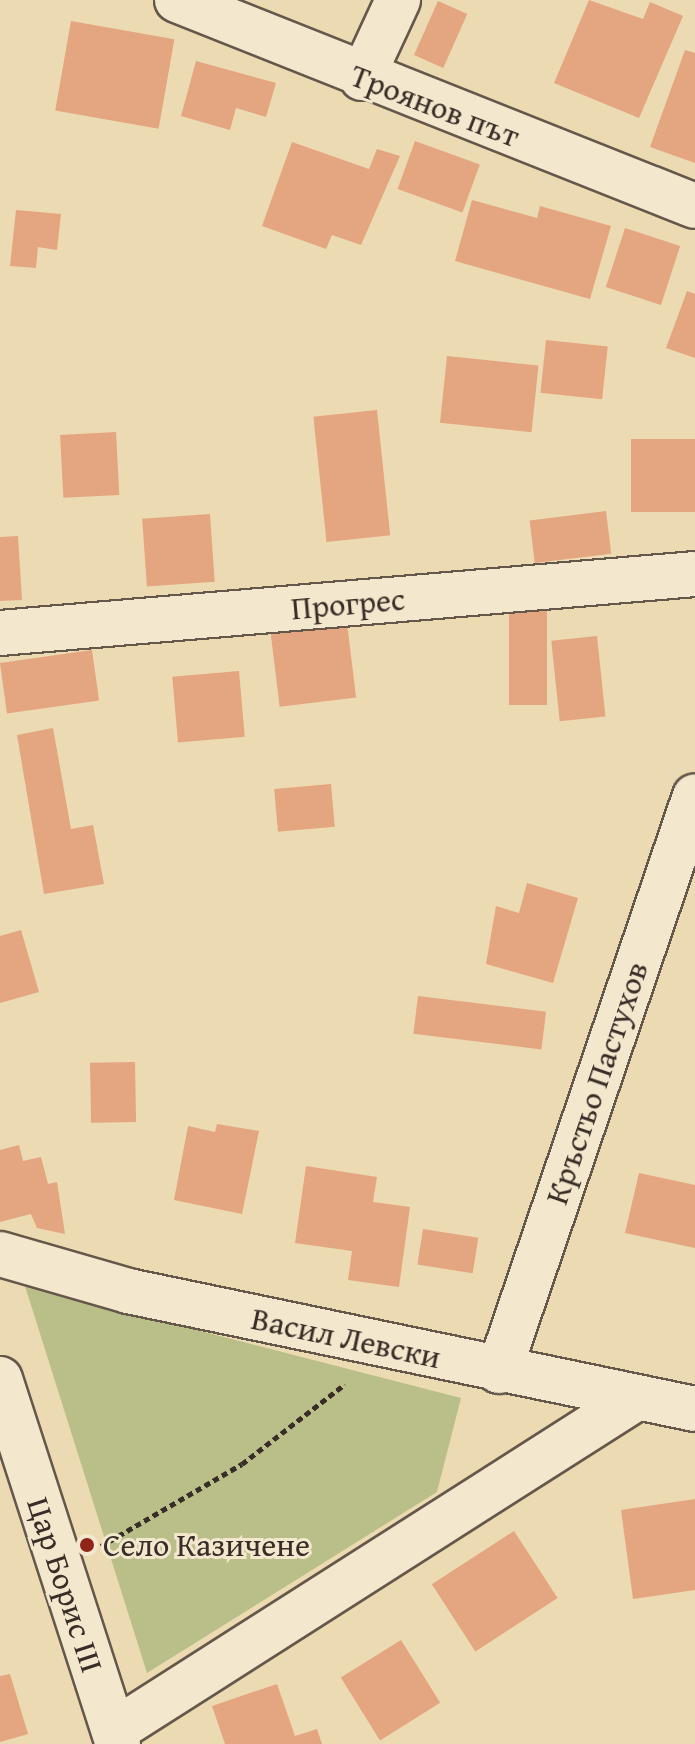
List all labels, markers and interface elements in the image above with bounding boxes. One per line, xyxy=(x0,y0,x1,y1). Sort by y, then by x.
street label: Троянов път xyxy=(345,56,525,156)
street label: Прогрес xyxy=(289,580,407,628)
street label: Кръстьо Пастухов xyxy=(538,957,656,1209)
street label: Васил Левски xyxy=(248,1299,444,1377)
street label: Цар Борис III xyxy=(19,1493,111,1677)
place label: Село Казичене xyxy=(103,1526,310,1564)
marker: Село Казичене xyxy=(78,1536,96,1554)

